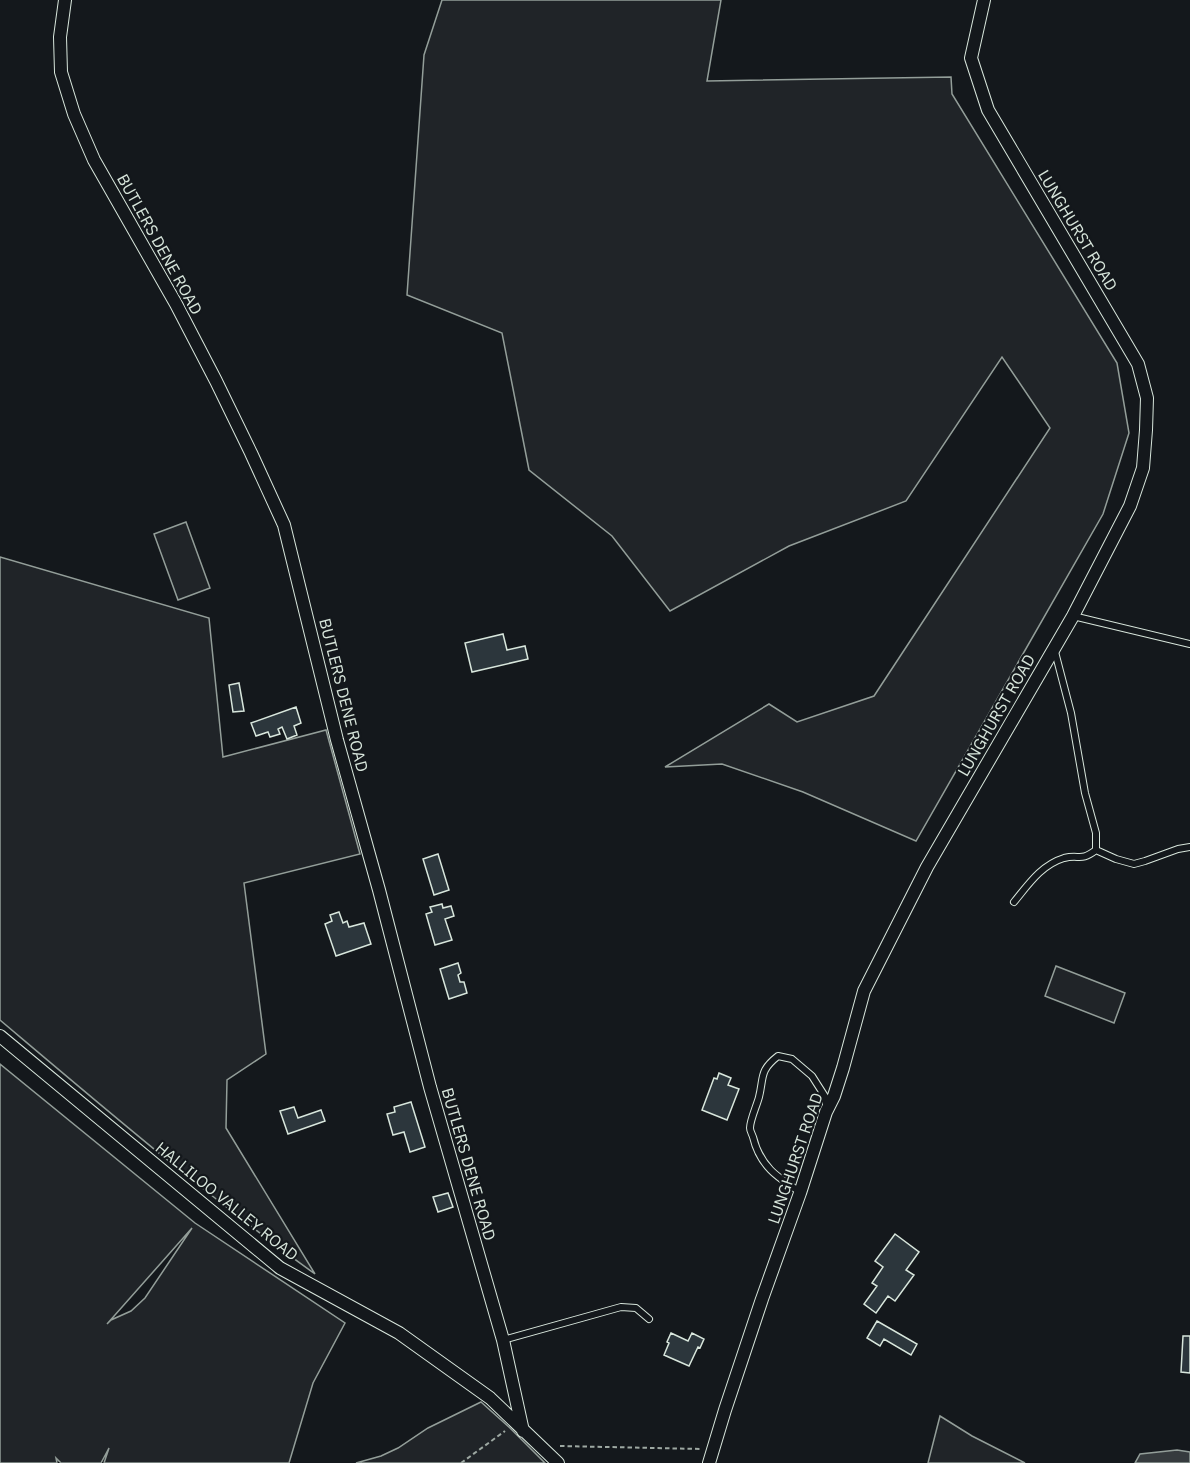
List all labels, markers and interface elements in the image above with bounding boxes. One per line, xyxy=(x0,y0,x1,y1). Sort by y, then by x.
street label: LUNGHURST ROAD xyxy=(1034,166,1122,294)
street label: BUTLERS DENE ROAD xyxy=(113,170,207,318)
street label: BUTLERS DENE ROAD xyxy=(315,616,373,774)
street label: LUNGHURST ROAD xyxy=(953,650,1039,780)
street label: BUTLERS DENE ROAD xyxy=(438,1085,500,1243)
street label: LUNGHURST ROAD xyxy=(763,1090,827,1226)
street label: HALLILOO VALLEY ROAD xyxy=(152,1137,302,1265)

